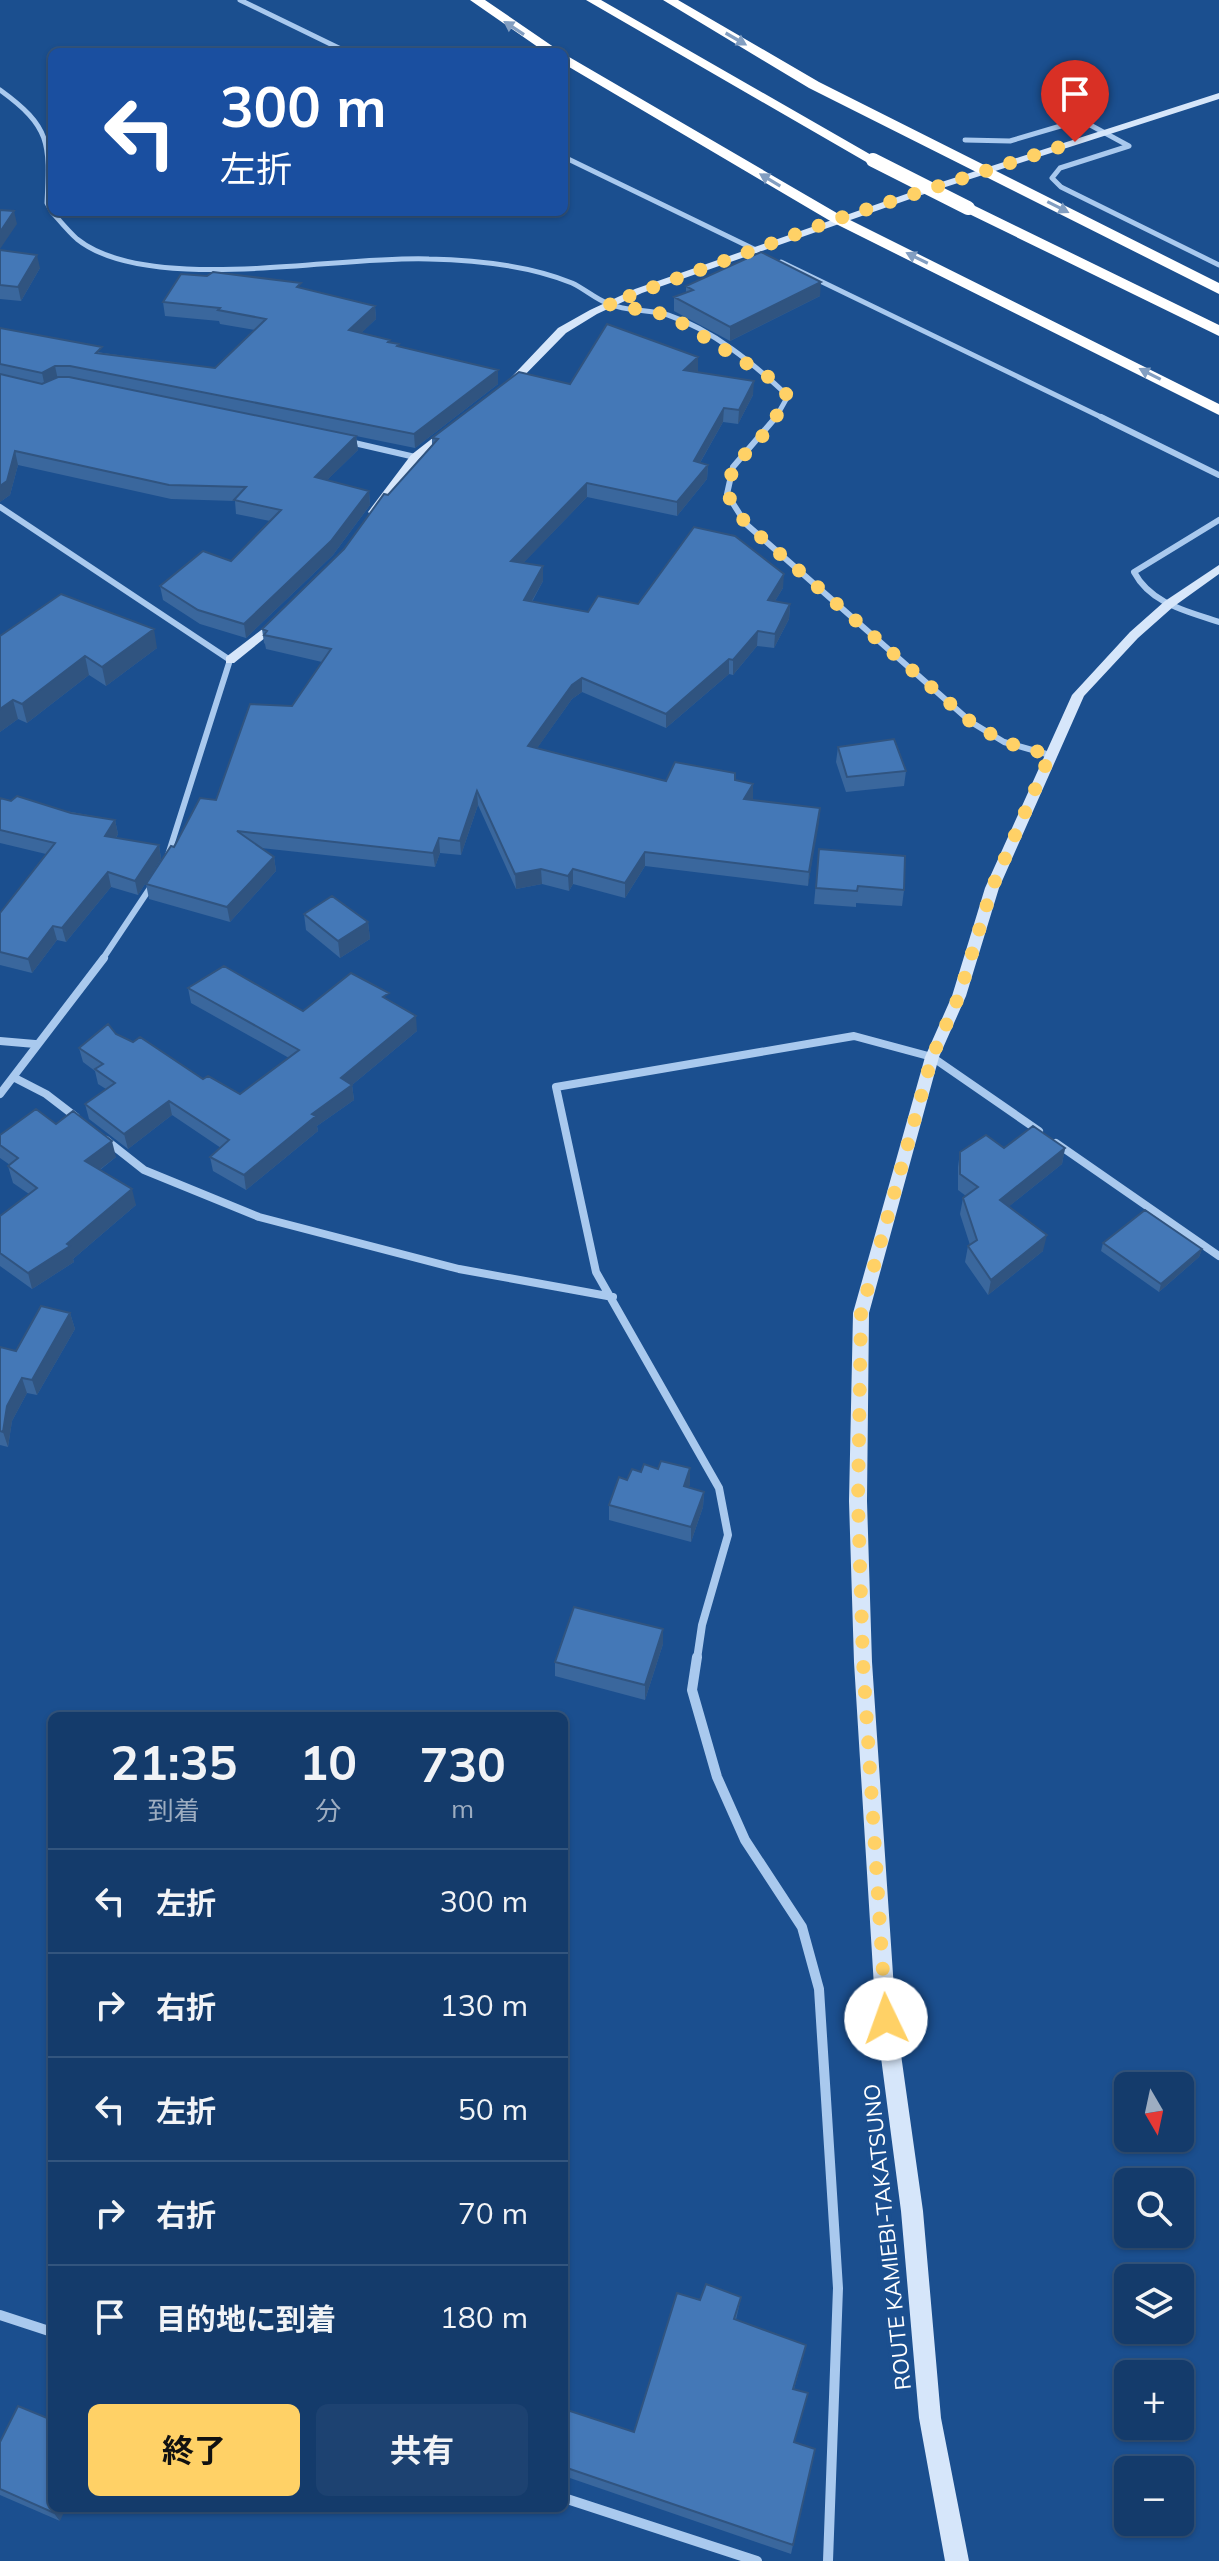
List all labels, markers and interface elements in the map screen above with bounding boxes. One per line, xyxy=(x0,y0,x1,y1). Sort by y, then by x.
one-way arrow xyxy=(503,21,525,35)
one-way arrow xyxy=(725,32,747,46)
pin xyxy=(1041,60,1109,142)
text: 300 m xyxy=(220,71,387,141)
icon: arrive xyxy=(1053,72,1097,116)
icon: left xyxy=(88,80,192,184)
text: 左折 xyxy=(220,146,292,191)
one-way arrow xyxy=(759,173,781,187)
one-way arrow xyxy=(1047,200,1070,213)
one-way arrow xyxy=(906,251,929,265)
one-way arrow xyxy=(1138,368,1161,381)
text: 21:35 xyxy=(110,1732,237,1792)
text: 10 xyxy=(300,1732,357,1792)
text: 730 xyxy=(419,1734,506,1794)
text: m xyxy=(451,1792,474,1825)
text: 到着 xyxy=(148,1794,200,1827)
text: 分 xyxy=(315,1794,341,1827)
icon: left xyxy=(88,1879,132,1923)
text: 300 m xyxy=(440,1882,528,1920)
text: 左折 xyxy=(156,1884,216,1922)
position arrow xyxy=(844,1977,928,2061)
icon: right xyxy=(88,1983,132,2027)
text: 130 m xyxy=(440,1986,528,2024)
text: 右折 xyxy=(156,1988,216,2026)
north arrow xyxy=(1114,2072,1194,2152)
map controls xyxy=(1114,2072,1194,2536)
street label: ROUTE KAMIEBI-TAKATSUNO xyxy=(857,2083,917,2391)
icon: left xyxy=(88,2087,132,2131)
text: 50 m xyxy=(458,2090,528,2128)
text: 左折 xyxy=(156,2092,216,2130)
button: search xyxy=(1114,2168,1194,2248)
icon: right xyxy=(88,2191,132,2235)
text: 70 m xyxy=(458,2194,528,2232)
text: 右折 xyxy=(156,2196,216,2234)
button: layers xyxy=(1114,2264,1194,2344)
icon: arrive xyxy=(88,2295,132,2339)
text: 180 m xyxy=(440,2298,528,2336)
text: 目的地に到着 xyxy=(156,2300,336,2338)
button: + xyxy=(1114,2360,1194,2440)
button: 終了 xyxy=(88,2404,300,2496)
button: 共有 xyxy=(316,2404,528,2496)
button: − xyxy=(1114,2456,1194,2536)

